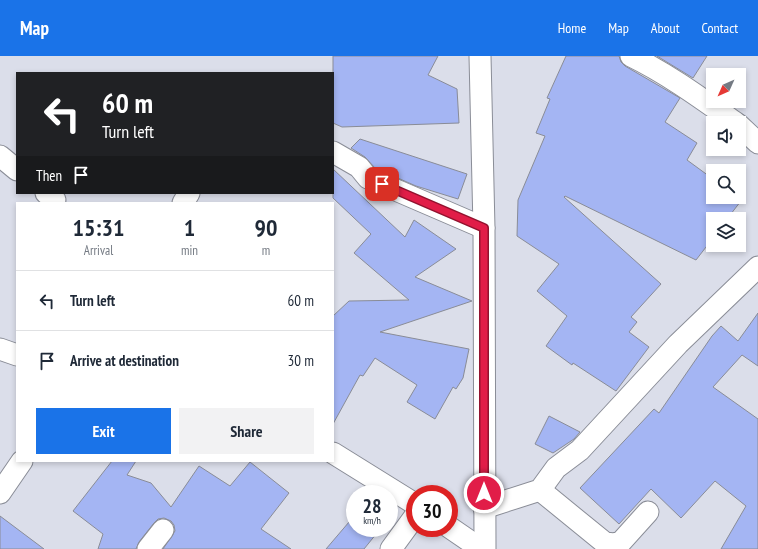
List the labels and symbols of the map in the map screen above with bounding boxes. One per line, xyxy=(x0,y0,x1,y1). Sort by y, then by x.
north arrow xyxy=(706,68,746,108)
pin xyxy=(365,167,399,201)
position arrow xyxy=(463,472,505,514)
speed limit sign: 30 xyxy=(406,485,458,537)

